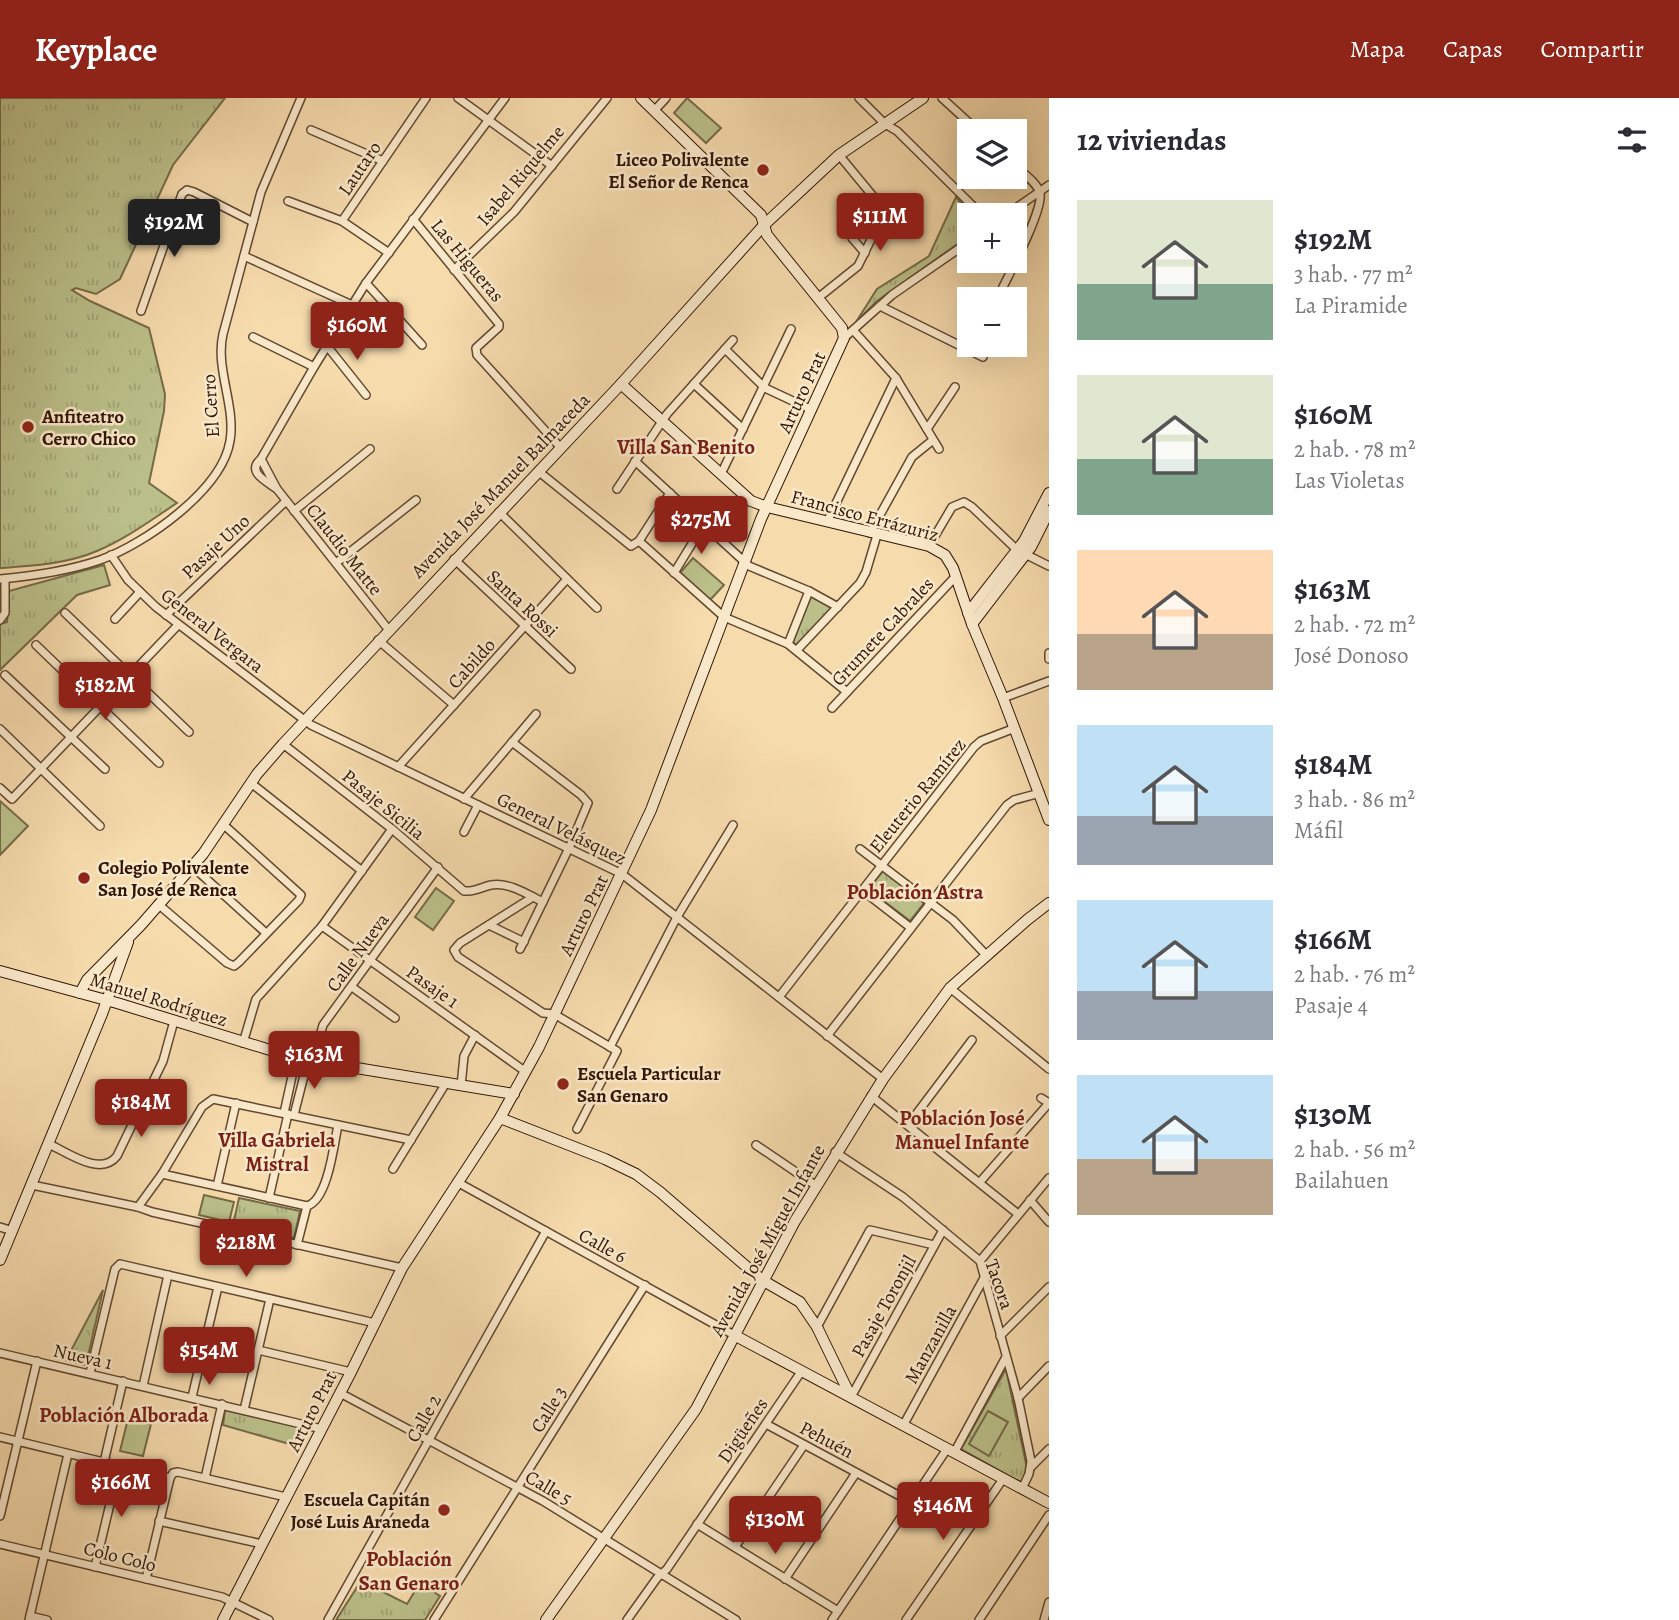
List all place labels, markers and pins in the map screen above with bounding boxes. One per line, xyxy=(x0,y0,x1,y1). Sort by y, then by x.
place label: Liceo Polivalente El Señor de Renca xyxy=(608,147,750,195)
marker: Liceo Polivalente El Señor de Renca xyxy=(755,162,771,178)
pin: $111M xyxy=(831,194,929,253)
pin: $192M xyxy=(125,200,223,259)
pin: $160M xyxy=(308,302,406,362)
place label: Anfiteatro Cerro Chico xyxy=(41,404,136,452)
marker: Anfiteatro Cerro Chico xyxy=(20,419,36,435)
pin: $275M xyxy=(652,496,750,556)
pin: $182M xyxy=(56,662,154,722)
place label: Colegio Polivalente San José de Renca xyxy=(98,855,249,903)
marker: Colegio Polivalente San José de Renca xyxy=(76,870,92,886)
pin: $163M xyxy=(265,1032,363,1091)
place label: Escuela Particular San Genaro xyxy=(577,1061,721,1109)
marker: Escuela Particular San Genaro xyxy=(555,1076,571,1092)
pin: $184M xyxy=(92,1080,190,1139)
pin: $218M xyxy=(197,1220,295,1279)
pin: $154M xyxy=(160,1328,258,1387)
pin: $166M xyxy=(72,1460,170,1519)
pin: $146M xyxy=(894,1482,992,1542)
place label: Escuela Capitán José Luis Araneda xyxy=(290,1487,431,1535)
pin: $130M xyxy=(726,1496,824,1556)
marker: Escuela Capitán José Luis Araneda xyxy=(436,1502,452,1518)

